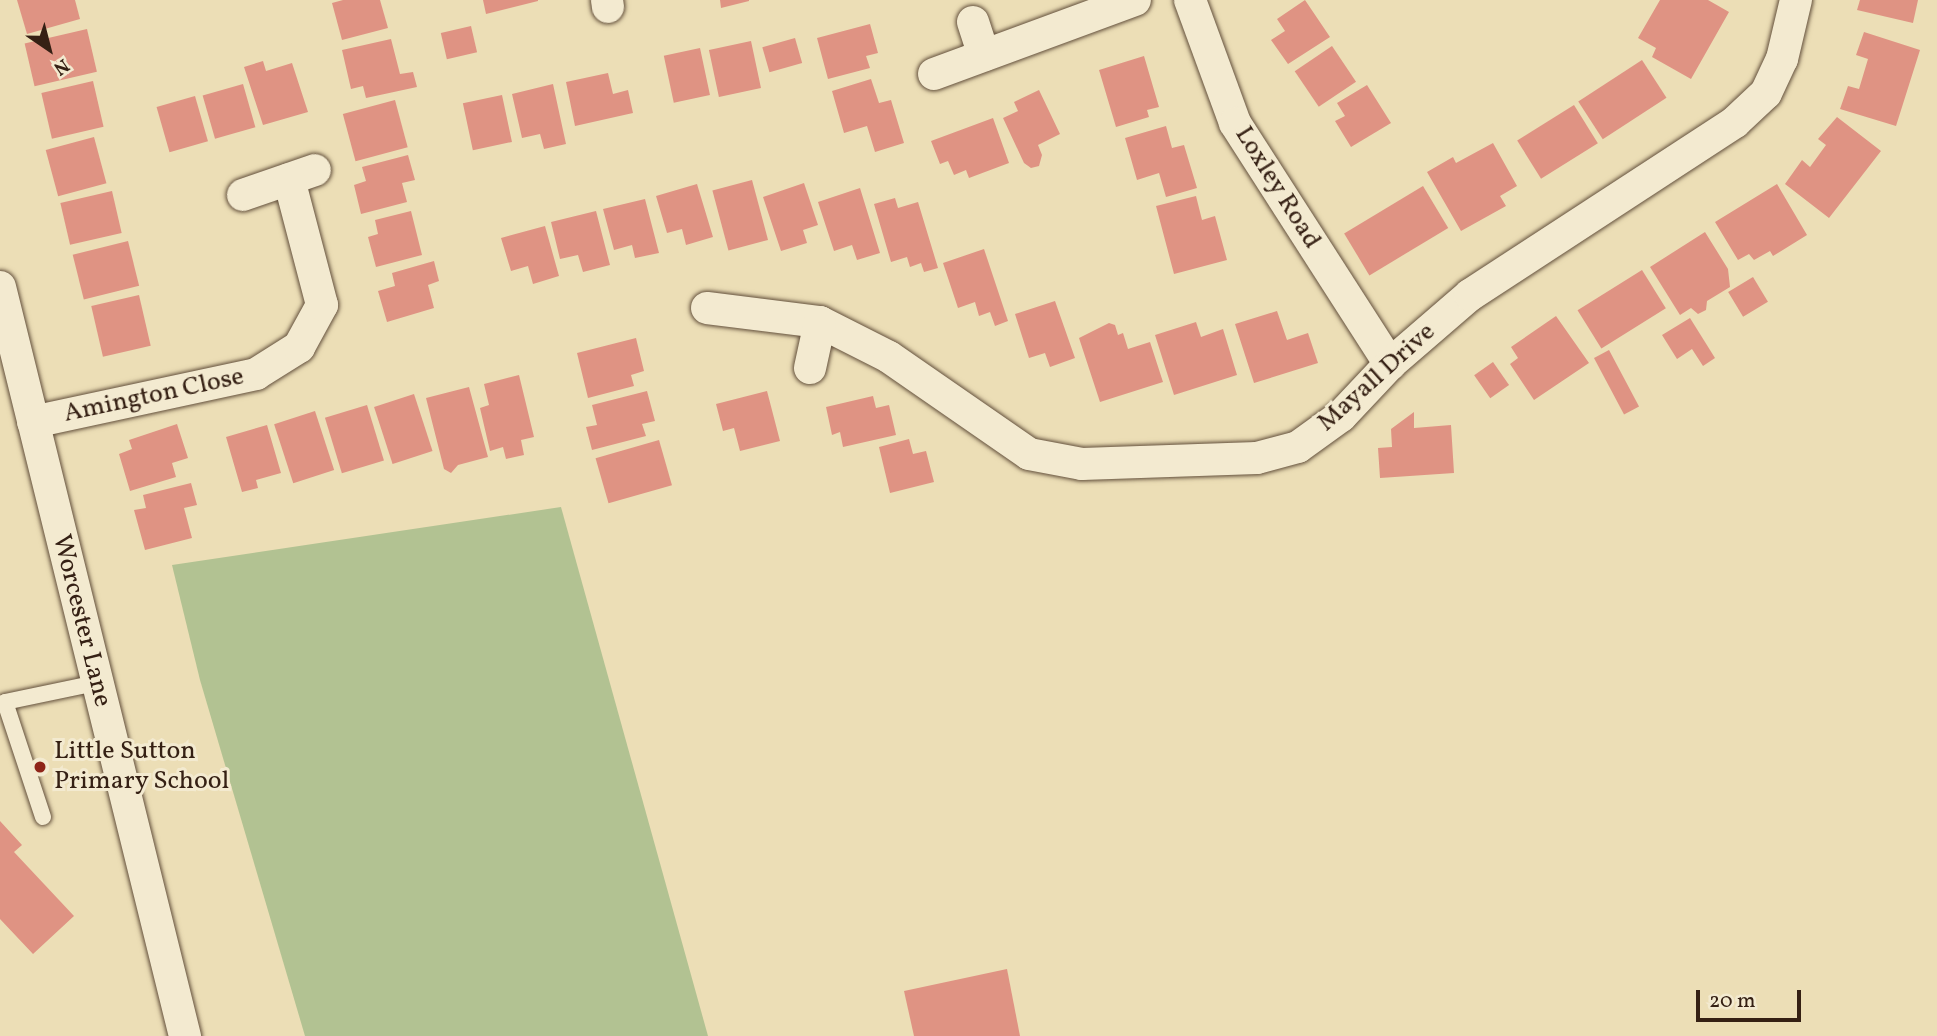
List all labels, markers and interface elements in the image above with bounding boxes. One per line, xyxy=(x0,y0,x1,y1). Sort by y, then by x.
north arrow xyxy=(14,14,84,84)
text: N xyxy=(48,52,74,81)
street label: Loxley Road xyxy=(1227,121,1327,255)
street label: Mayall Drive xyxy=(1312,317,1442,439)
street label: Amington Close xyxy=(61,362,247,430)
street label: Worcester Lane xyxy=(45,532,117,710)
place label: Little Sutton Primary School xyxy=(54,736,230,798)
marker: Little Sutton Primary School xyxy=(32,759,48,775)
scale bar xyxy=(1699,976,1804,1020)
text: 20 m xyxy=(1709,987,1755,1016)

